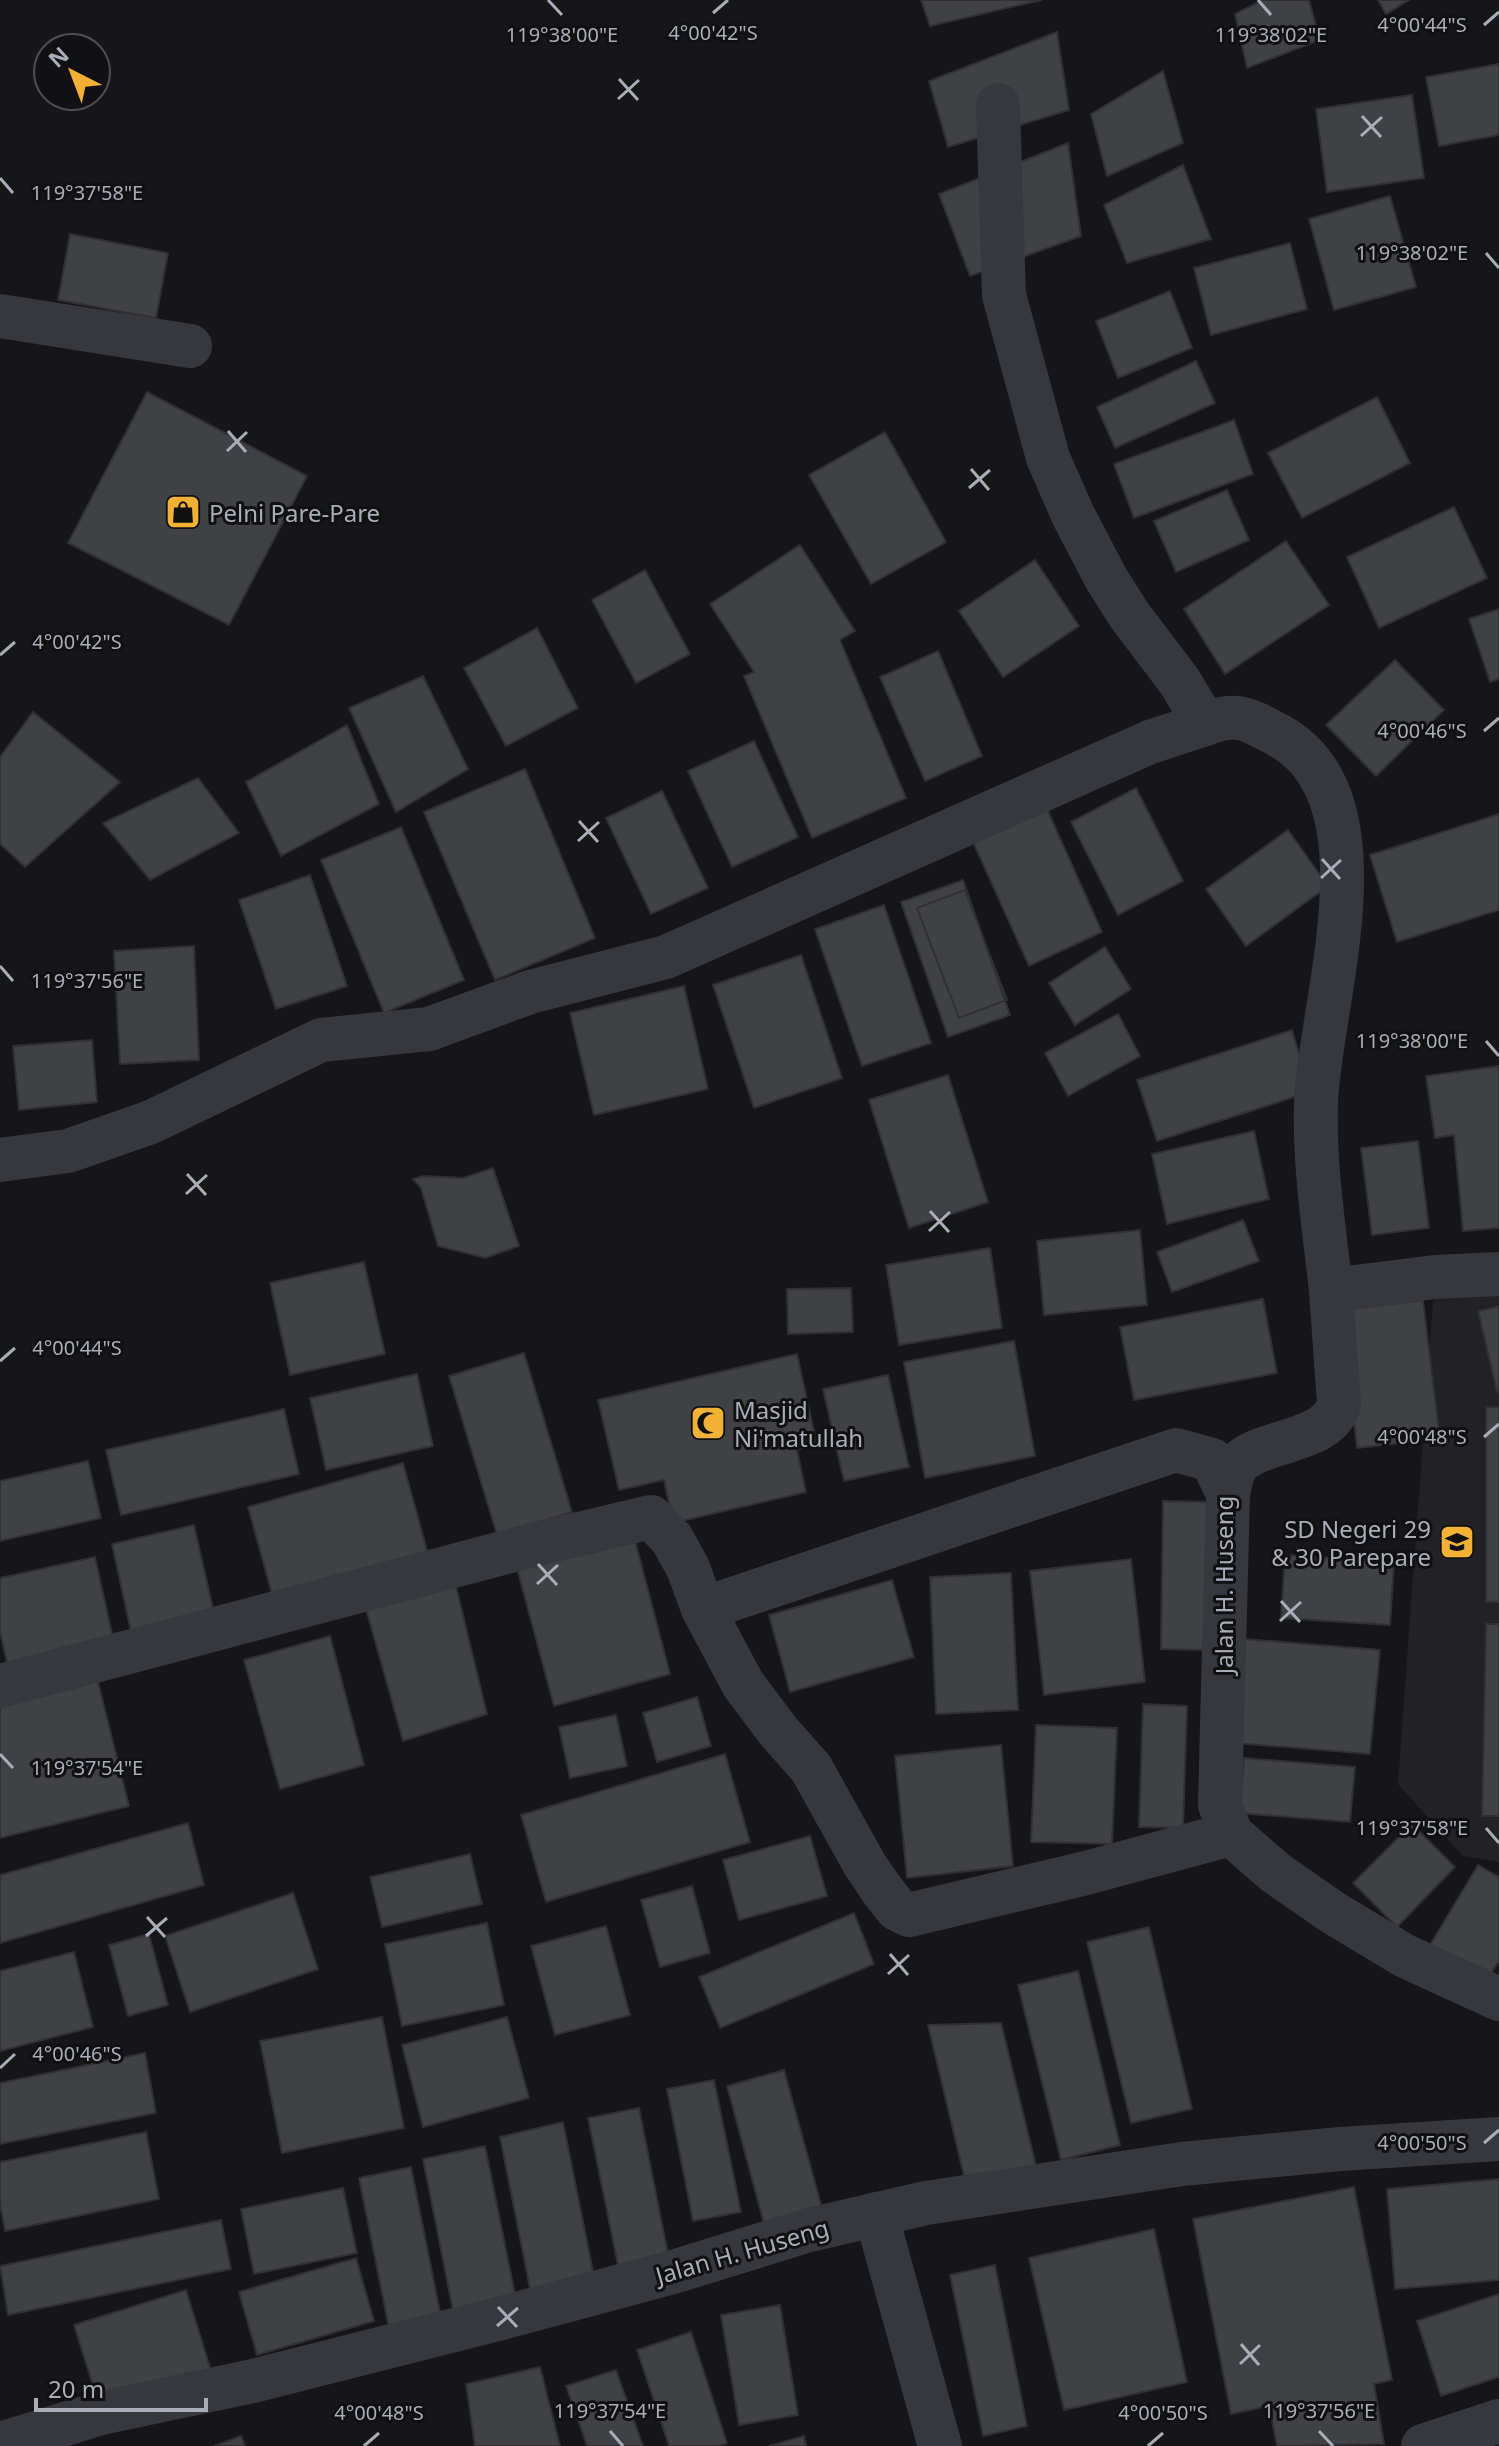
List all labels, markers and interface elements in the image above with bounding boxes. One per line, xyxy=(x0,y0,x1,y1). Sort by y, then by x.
text: 4°00'44"S xyxy=(1377,11,1467,38)
text: 4°00'42"S xyxy=(668,19,758,46)
text: 119°38'00"E xyxy=(506,21,618,48)
text: 119°38'02"E xyxy=(1215,21,1327,48)
north arrow xyxy=(32,32,112,112)
text: N xyxy=(41,39,75,74)
text: 119°37'58"E xyxy=(31,179,143,206)
text: 119°38'02"E xyxy=(1356,239,1468,266)
shop icon: Pelni Pare-Pare xyxy=(164,493,202,531)
place label: Pelni Pare-Pare xyxy=(209,496,380,529)
text: 4°00'42"S xyxy=(32,628,122,655)
text: 4°00'46"S xyxy=(1377,717,1467,744)
text: 119°37'56"E xyxy=(31,967,143,994)
text: 119°38'00"E xyxy=(1356,1027,1468,1054)
text: 4°00'44"S xyxy=(32,1334,122,1361)
place label: Masjid Ni'matullah xyxy=(734,1393,863,1454)
mosque icon: Masjid Ni'matullah xyxy=(689,1404,727,1442)
text: 4°00'48"S xyxy=(1377,1423,1467,1450)
street label: Jalan H. Huseng xyxy=(1207,1496,1240,1676)
place label: SD Negeri 29 & 30 Parepare xyxy=(1271,1512,1431,1573)
school or university icon: SD Negeri 29 & 30 Parepare xyxy=(1438,1523,1476,1561)
text: 119°37'54"E xyxy=(31,1754,143,1781)
text: 119°37'58"E xyxy=(1356,1814,1468,1841)
text: 4°00'46"S xyxy=(32,2040,122,2067)
text: 4°00'50"S xyxy=(1377,2129,1467,2156)
street label: Jalan H. Huseng xyxy=(650,2211,832,2292)
scale bar xyxy=(36,2362,206,2412)
text: 20 m xyxy=(48,2372,104,2405)
text: 119°37'54"E xyxy=(554,2397,666,2424)
text: 119°37'56"E xyxy=(1263,2397,1375,2424)
text: 4°00'48"S xyxy=(334,2399,424,2426)
text: 4°00'50"S xyxy=(1118,2399,1208,2426)

